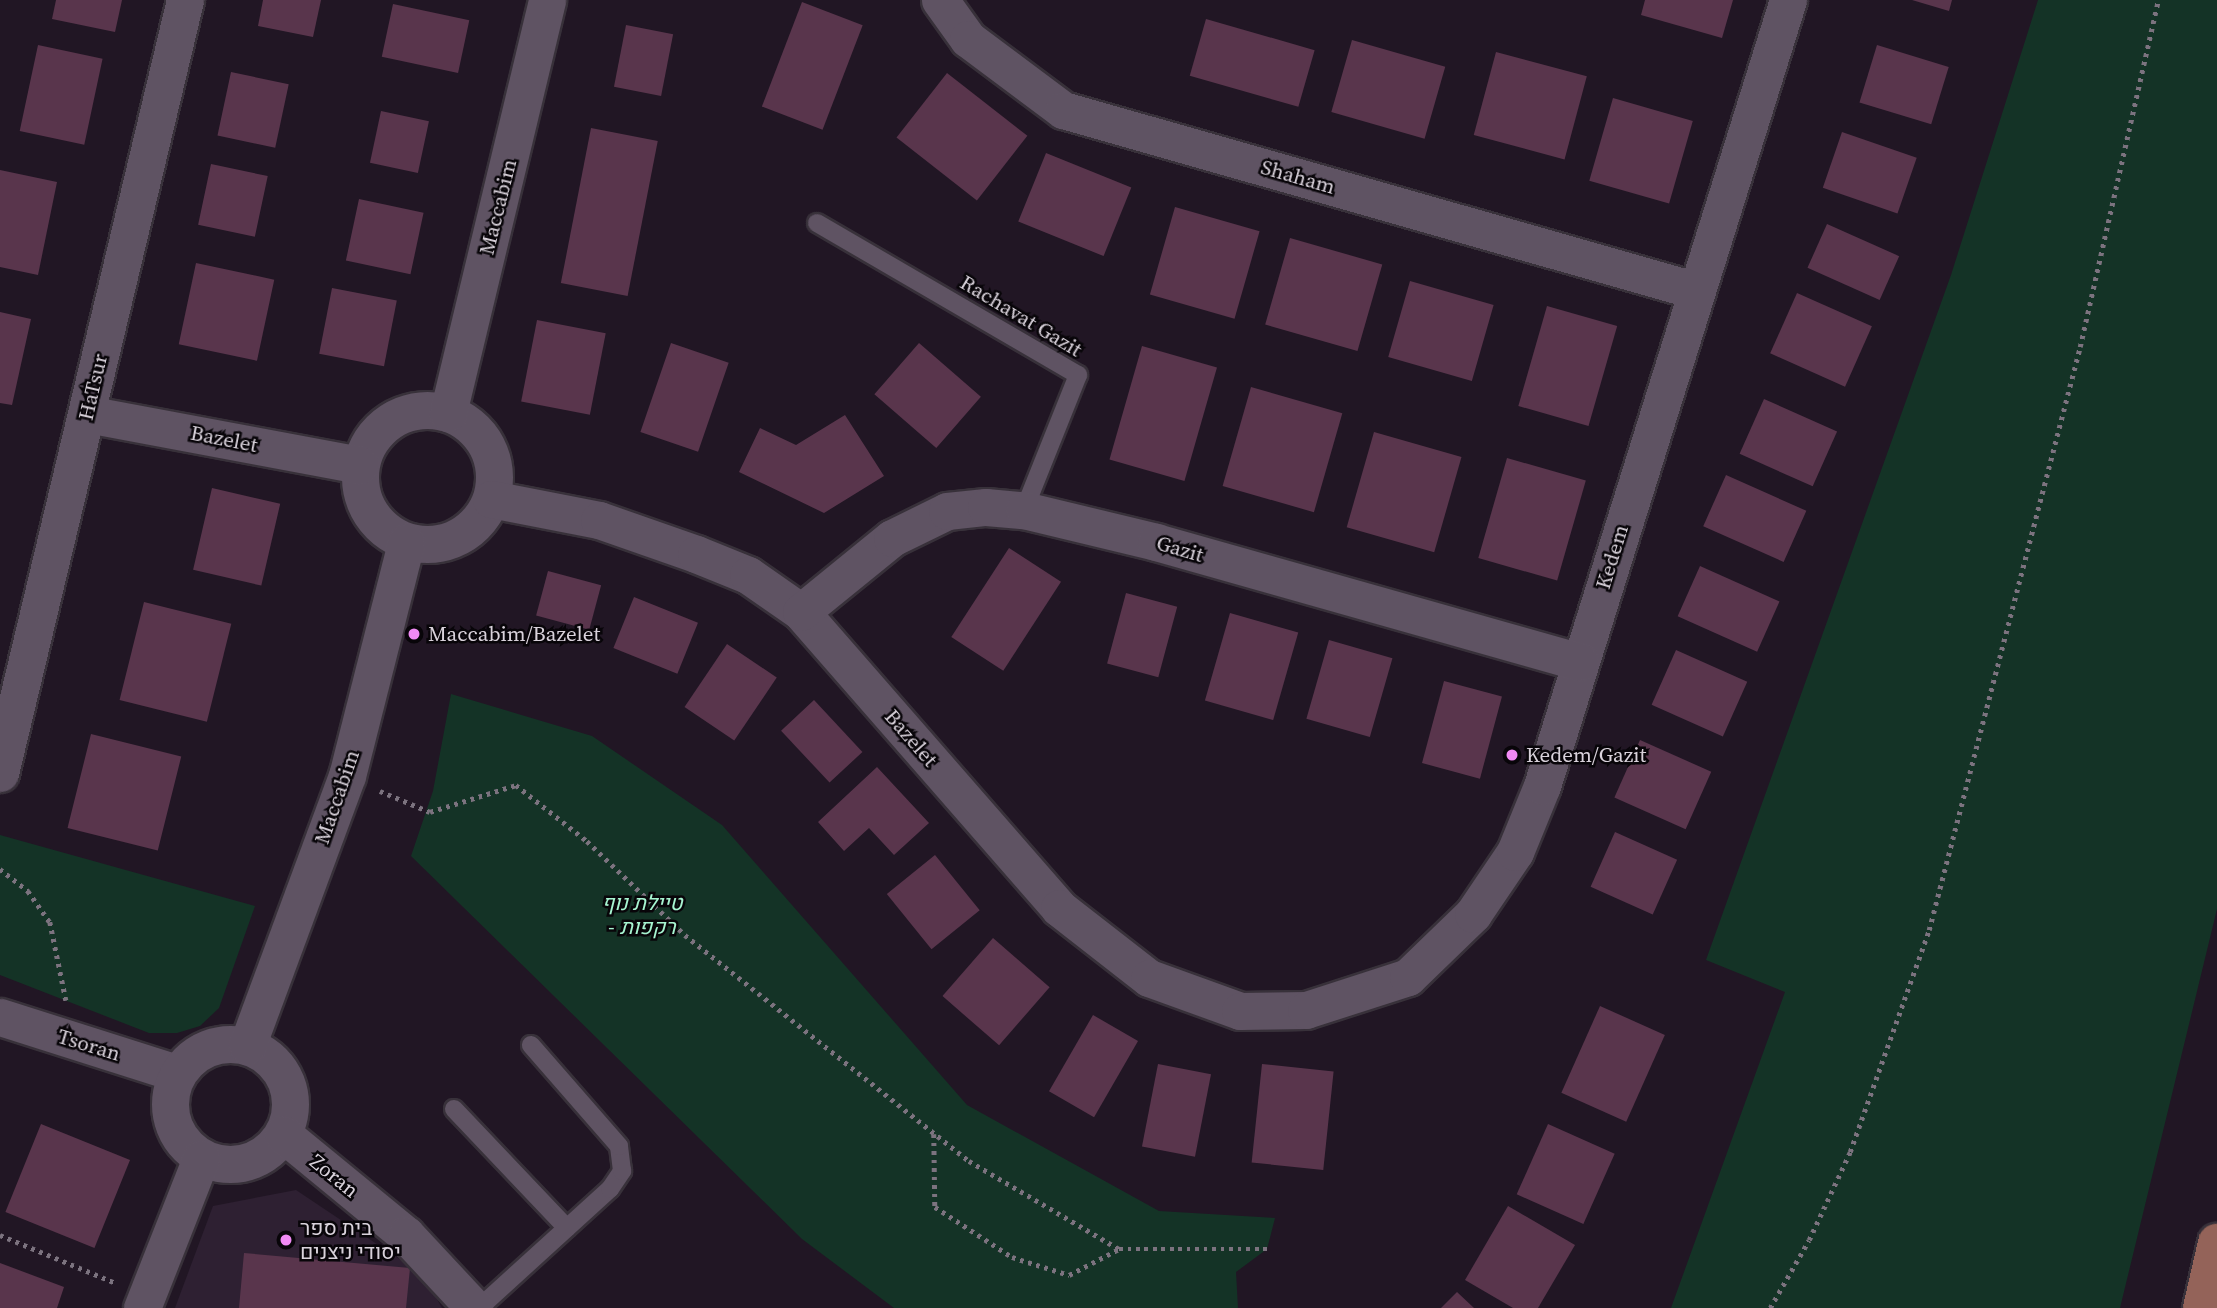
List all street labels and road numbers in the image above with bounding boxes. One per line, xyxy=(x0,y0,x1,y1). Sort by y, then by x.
street label: Shaham xyxy=(1258,154,1338,200)
street label: Maccabim xyxy=(474,157,522,257)
street label: Rachavat Gazit xyxy=(956,270,1086,362)
street label: HaTsur xyxy=(73,351,113,423)
street label: Bazelet xyxy=(188,420,260,458)
street label: Kedem xyxy=(1590,522,1634,592)
street label: Gazit xyxy=(1154,530,1206,568)
street label: Bazelet xyxy=(879,704,943,772)
street label: Maccabim xyxy=(309,747,365,847)
street label: Tsoran xyxy=(55,1024,123,1066)
street label: Zoran xyxy=(305,1149,363,1203)

